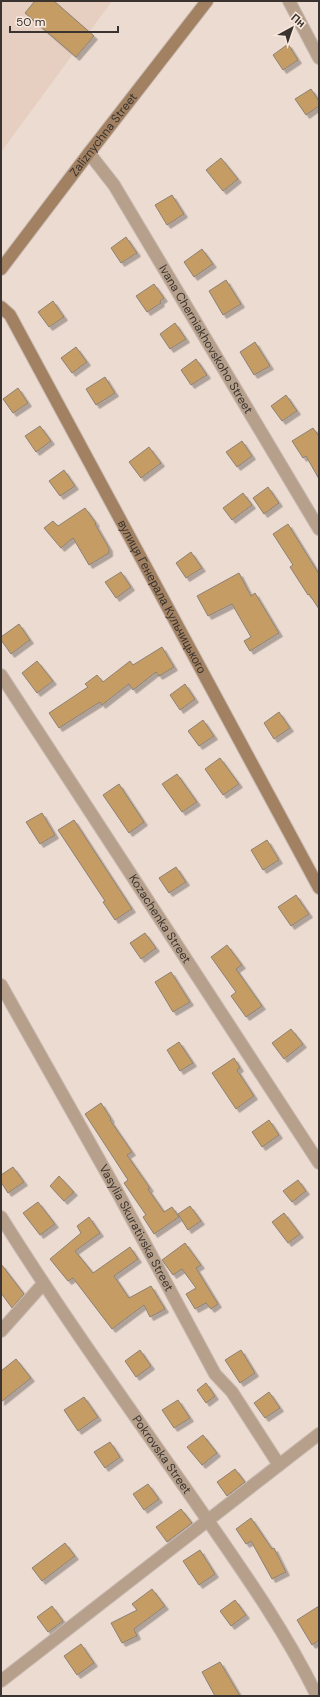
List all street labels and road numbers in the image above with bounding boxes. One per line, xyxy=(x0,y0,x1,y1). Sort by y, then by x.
street label: Zaliznychna Street xyxy=(66,89,141,180)
street label: Ivana Cherniakhovskoho Street xyxy=(155,262,257,417)
street label: вулиця Генерала Кульчицького xyxy=(114,517,210,677)
street label: Kozachenka Street xyxy=(125,871,195,967)
street label: Vasylia Skurativska Street xyxy=(95,1162,177,1294)
street label: Pokrovska Street xyxy=(129,1412,195,1497)

